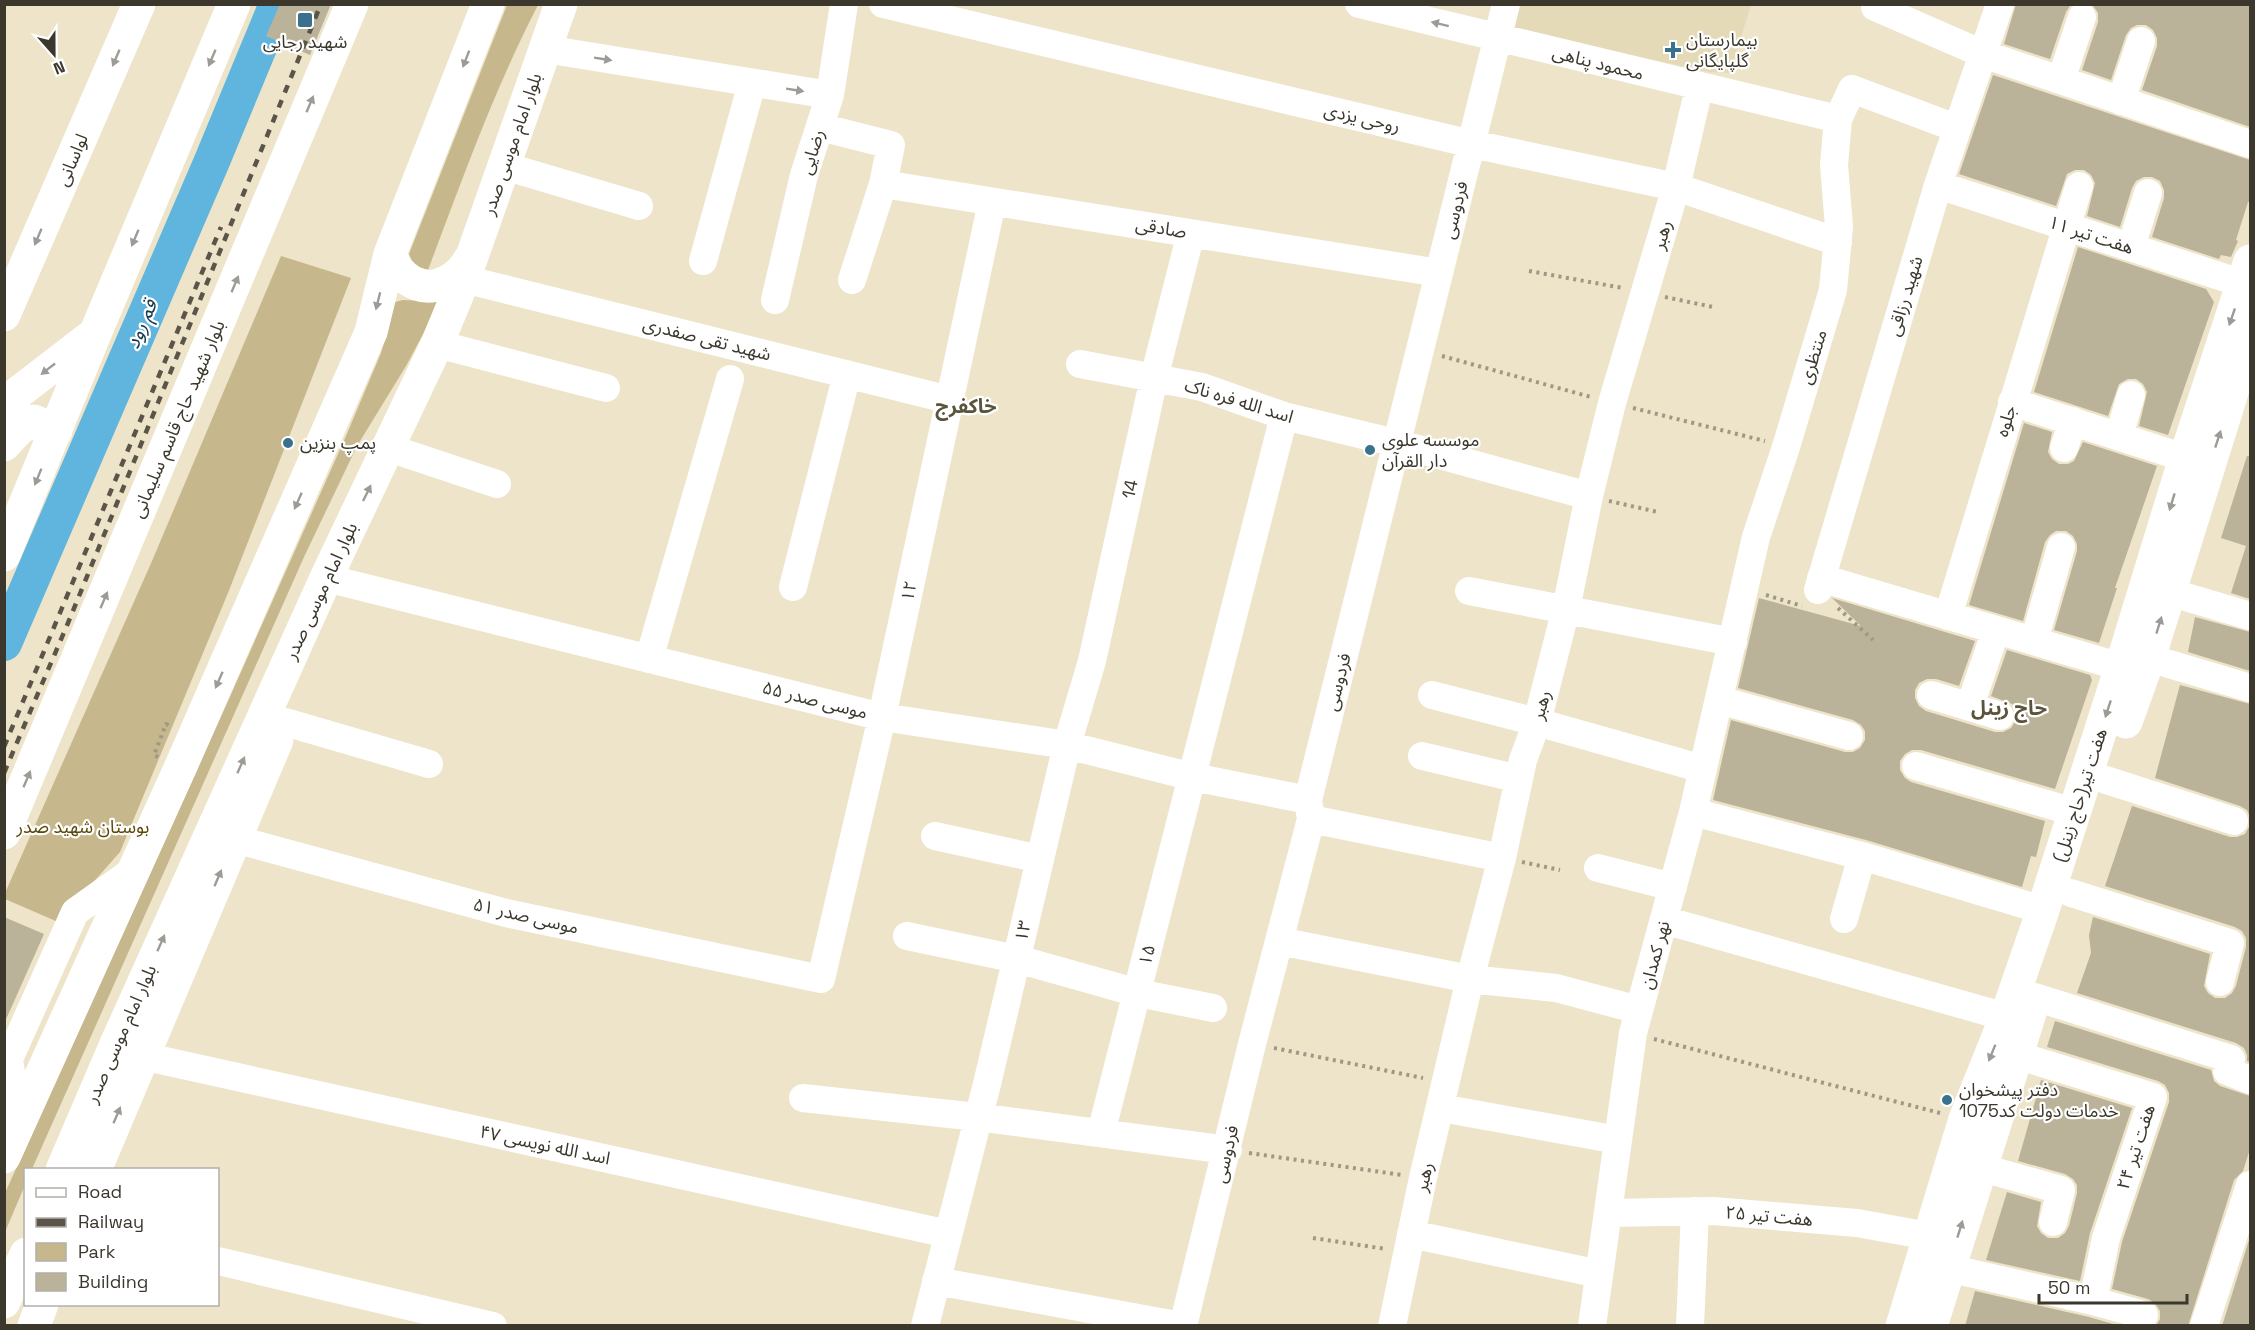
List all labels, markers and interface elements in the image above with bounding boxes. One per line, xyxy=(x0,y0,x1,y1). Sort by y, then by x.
marker: شهید رجایی xyxy=(296,11,314,29)
one-way arrow xyxy=(1431,19,1449,29)
north arrow xyxy=(24,24,84,84)
place label: بیمارستان گلپایگانی xyxy=(1686,28,1758,72)
place label: شهید رجایی xyxy=(263,30,347,53)
street label: محمود پناهی xyxy=(1550,40,1646,85)
marker: بیمارستان گلپایگانی xyxy=(1664,41,1682,59)
one-way arrow xyxy=(111,50,121,68)
one-way arrow xyxy=(207,50,216,67)
one-way arrow xyxy=(461,50,471,68)
one-way arrow xyxy=(594,54,613,63)
text: N xyxy=(50,56,68,79)
street label: بلوار امام موسی صدر xyxy=(476,70,549,220)
one-way arrow xyxy=(786,85,805,94)
one-way arrow xyxy=(306,95,315,113)
street label: روحی یزدی xyxy=(1322,98,1402,137)
street label: رضایی xyxy=(794,126,829,177)
street label: لواسانی xyxy=(50,130,93,190)
street label: فردوسی xyxy=(1436,179,1473,241)
street label: هفت تیر ۱۱ xyxy=(2046,210,2137,259)
street label: صادقی xyxy=(1134,212,1188,243)
street label: رهبر xyxy=(1646,217,1677,253)
one-way arrow xyxy=(33,228,43,246)
one-way arrow xyxy=(130,229,139,247)
street label: شهید رزاقی xyxy=(1881,253,1928,339)
one-way arrow xyxy=(230,274,240,292)
one-way arrow xyxy=(373,292,383,310)
water label: قم رود xyxy=(119,294,165,353)
one-way arrow xyxy=(2227,308,2237,326)
street label: شهید تقی صفدری xyxy=(641,311,774,366)
street label: بلوار شهید حاج قاسم سلیمانی xyxy=(125,317,231,522)
street label: منتظری xyxy=(1793,327,1832,387)
one-way arrow xyxy=(41,363,56,375)
street label: اسد الله فره ناک xyxy=(1182,373,1296,428)
district label: خاکفرج xyxy=(935,393,997,421)
street label: جلوه xyxy=(1990,402,2021,439)
place label: موسسه علوی دار القرآن xyxy=(1382,428,1479,472)
one-way arrow xyxy=(2213,430,2223,448)
place label: پمپ بنزین xyxy=(300,431,376,455)
marker: پمپ بنزین xyxy=(281,436,295,450)
marker: موسسه علوی دار القرآن xyxy=(1363,443,1377,457)
one-way arrow xyxy=(33,468,43,486)
street label: 14 xyxy=(1116,477,1143,500)
one-way arrow xyxy=(363,484,372,501)
one-way arrow xyxy=(292,492,302,510)
one-way arrow xyxy=(2166,493,2176,511)
street label: بلوار امام موسی صدر xyxy=(278,518,365,665)
street label: ۱۲ xyxy=(895,578,922,603)
one-way arrow xyxy=(99,590,109,608)
one-way arrow xyxy=(2155,616,2164,634)
street label: فردوسی xyxy=(1319,651,1356,713)
one-way arrow xyxy=(214,671,224,689)
street label: موسی صدر ۵۵ xyxy=(760,675,870,724)
street label: رهبر xyxy=(1525,688,1555,723)
district label: حاج زینل xyxy=(1971,695,2047,723)
one-way arrow xyxy=(2102,700,2112,718)
street label: هفت تیر(حاج زینل) xyxy=(2047,725,2114,865)
one-way arrow xyxy=(237,757,246,774)
one-way arrow xyxy=(23,770,32,788)
park label: بوستان شهید صدر xyxy=(16,815,149,838)
one-way arrow xyxy=(214,869,223,887)
street label: موسی صدر ۵۱ xyxy=(471,892,581,939)
street label: ۱۳ xyxy=(1009,918,1036,944)
street label: نهر کمدان xyxy=(1634,918,1675,992)
one-way arrow xyxy=(157,934,167,952)
street label: ۱۵ xyxy=(1133,942,1160,968)
street label: بلوار امام موسی صدر xyxy=(79,961,164,1109)
one-way arrow xyxy=(1987,1044,1997,1062)
place label: دفتر پیشخوان خدمات دولت کد1075 xyxy=(1959,1078,2119,1122)
marker: دفتر پیشخوان خدمات دولت کد1075 xyxy=(1940,1093,1954,1107)
street label: هفت تیر ۲۴ xyxy=(2111,1101,2160,1192)
one-way arrow xyxy=(112,1106,122,1124)
street label: ۴۷ اسد الله نویسی xyxy=(478,1119,612,1170)
street label: فردوسی xyxy=(1208,1123,1243,1185)
street label: رهبر xyxy=(1409,1160,1438,1195)
legend xyxy=(24,1168,219,1306)
text: Road xyxy=(78,1180,122,1203)
street label: هفت تیر ۲۵ xyxy=(1724,1200,1814,1231)
text: Railway xyxy=(78,1210,144,1233)
one-way arrow xyxy=(1956,1220,1965,1238)
text: Park xyxy=(78,1240,116,1263)
scale bar xyxy=(2039,1267,2188,1305)
text: Building xyxy=(78,1270,148,1293)
text: 50 m xyxy=(2048,1276,2090,1299)

